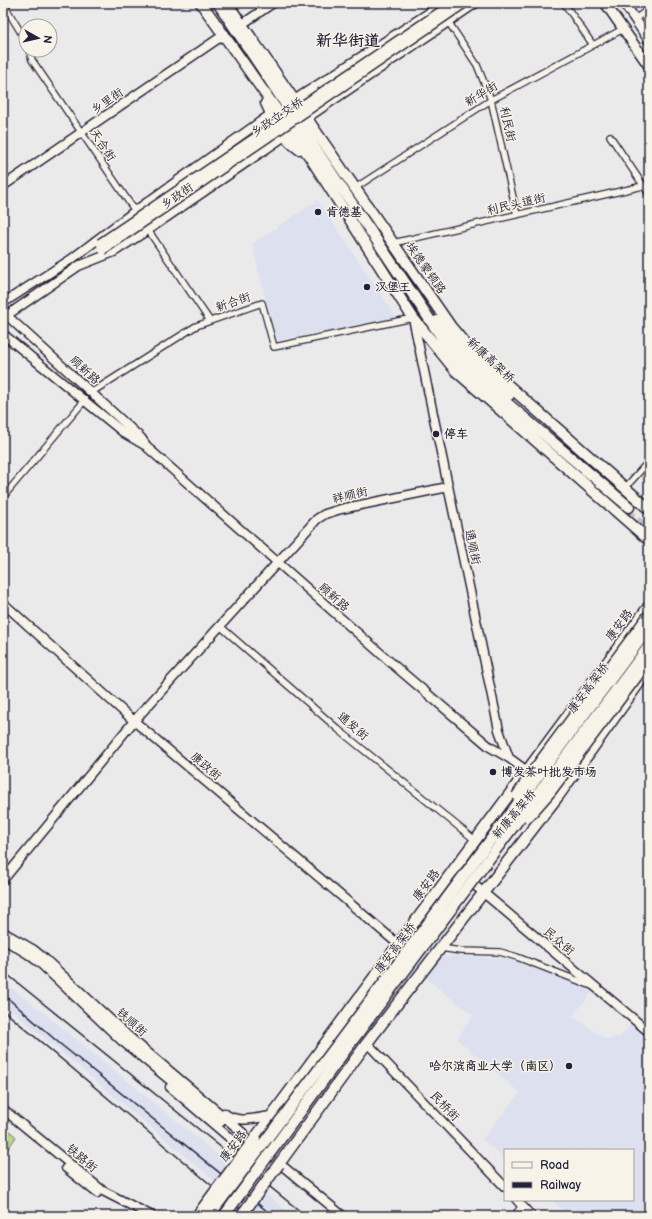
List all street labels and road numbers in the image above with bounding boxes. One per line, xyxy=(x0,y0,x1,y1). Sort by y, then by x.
street label: 新华街 xyxy=(462,79,501,110)
street label: 乡里街 xyxy=(88,85,126,118)
street label: 乡政立交桥 xyxy=(248,94,307,140)
street label: 利民街 xyxy=(496,105,519,143)
street label: 天合街 xyxy=(86,126,119,164)
street label: 乡政街 xyxy=(158,180,196,213)
street label: 利民头道街 xyxy=(485,190,547,219)
street label: 埃德蒙顿路 xyxy=(402,239,449,297)
street label: 新合街 xyxy=(214,290,253,315)
street label: 新康高架桥 xyxy=(464,334,518,387)
street label: 顾新路 xyxy=(66,353,103,388)
street label: 祥顺街 xyxy=(331,484,369,507)
street label: 通顺街 xyxy=(461,528,484,566)
street label: 顾新路 xyxy=(315,580,352,615)
street label: 康安路 xyxy=(603,606,636,644)
street label: 康安高架桥 xyxy=(564,659,613,717)
street label: 通发街 xyxy=(334,709,371,744)
street label: 康政街 xyxy=(187,749,224,784)
street label: 新康高架桥 xyxy=(489,786,540,842)
street label: 康安路 xyxy=(410,866,443,904)
street label: 康安高架桥 xyxy=(371,919,420,977)
street label: 民众街 xyxy=(540,924,577,959)
street label: 铁顺街 xyxy=(113,1005,150,1040)
street label: 民桥街 xyxy=(427,1088,463,1125)
street label: 康安路 xyxy=(217,1127,250,1165)
street label: 铁路街 xyxy=(63,1141,100,1176)

